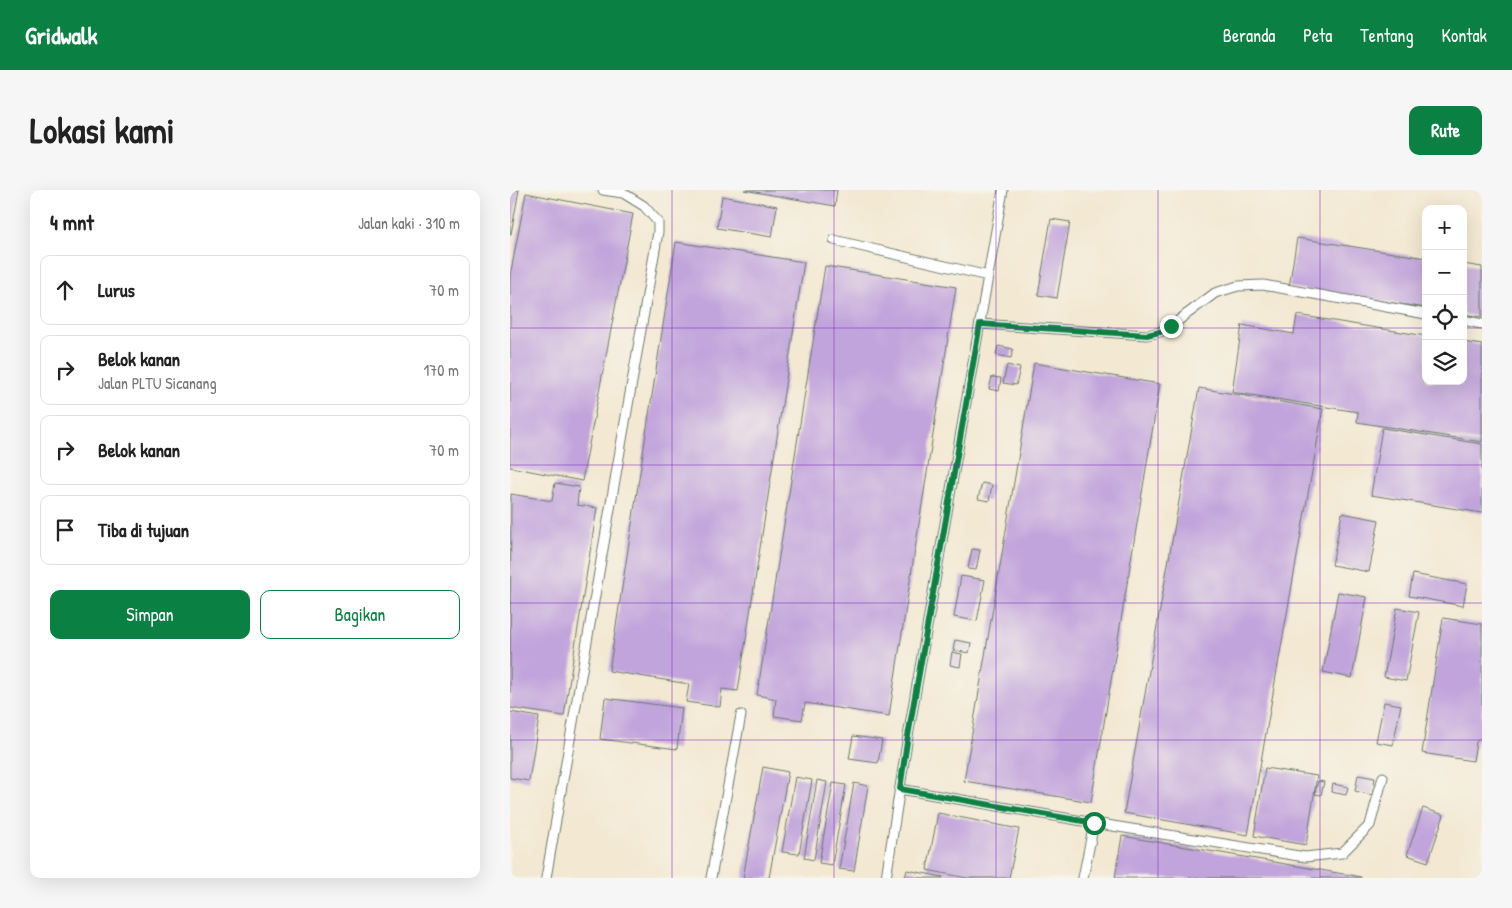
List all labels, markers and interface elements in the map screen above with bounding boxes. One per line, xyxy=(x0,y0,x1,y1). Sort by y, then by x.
text: Gridwalk xyxy=(25,19,97,51)
text: Beranda xyxy=(1223,23,1275,48)
text: Peta xyxy=(1303,23,1332,48)
text: Tentang xyxy=(1360,23,1413,48)
text: Kontak xyxy=(1441,23,1487,48)
button: Rute xyxy=(1409,106,1482,155)
text: Lokasi kami xyxy=(30,107,175,154)
map controls xyxy=(1422,205,1467,385)
button: + xyxy=(1422,205,1467,250)
text: 4 mnt xyxy=(50,208,94,237)
text: Jalan kaki · 310 m xyxy=(358,212,460,234)
button: − xyxy=(1422,250,1467,295)
icon: ahead xyxy=(51,276,79,304)
text: Lurus xyxy=(98,277,135,303)
text: 70 m xyxy=(429,279,459,301)
button: locate xyxy=(1422,295,1467,340)
route end xyxy=(1160,315,1183,338)
button: layers xyxy=(1422,340,1467,385)
text: Belok kanan xyxy=(98,346,180,372)
icon: right xyxy=(51,356,79,384)
text: 170 m xyxy=(424,359,459,381)
text: Jalan PLTU Sicanang xyxy=(98,372,217,394)
icon: right xyxy=(51,436,79,464)
text: Belok kanan xyxy=(98,437,180,463)
text: 70 m xyxy=(429,439,459,461)
icon: arrive xyxy=(51,516,79,544)
text: Tiba di tujuan xyxy=(98,517,189,543)
button: Simpan xyxy=(50,590,250,639)
button: Bagikan xyxy=(260,590,460,639)
route start xyxy=(1083,812,1106,835)

